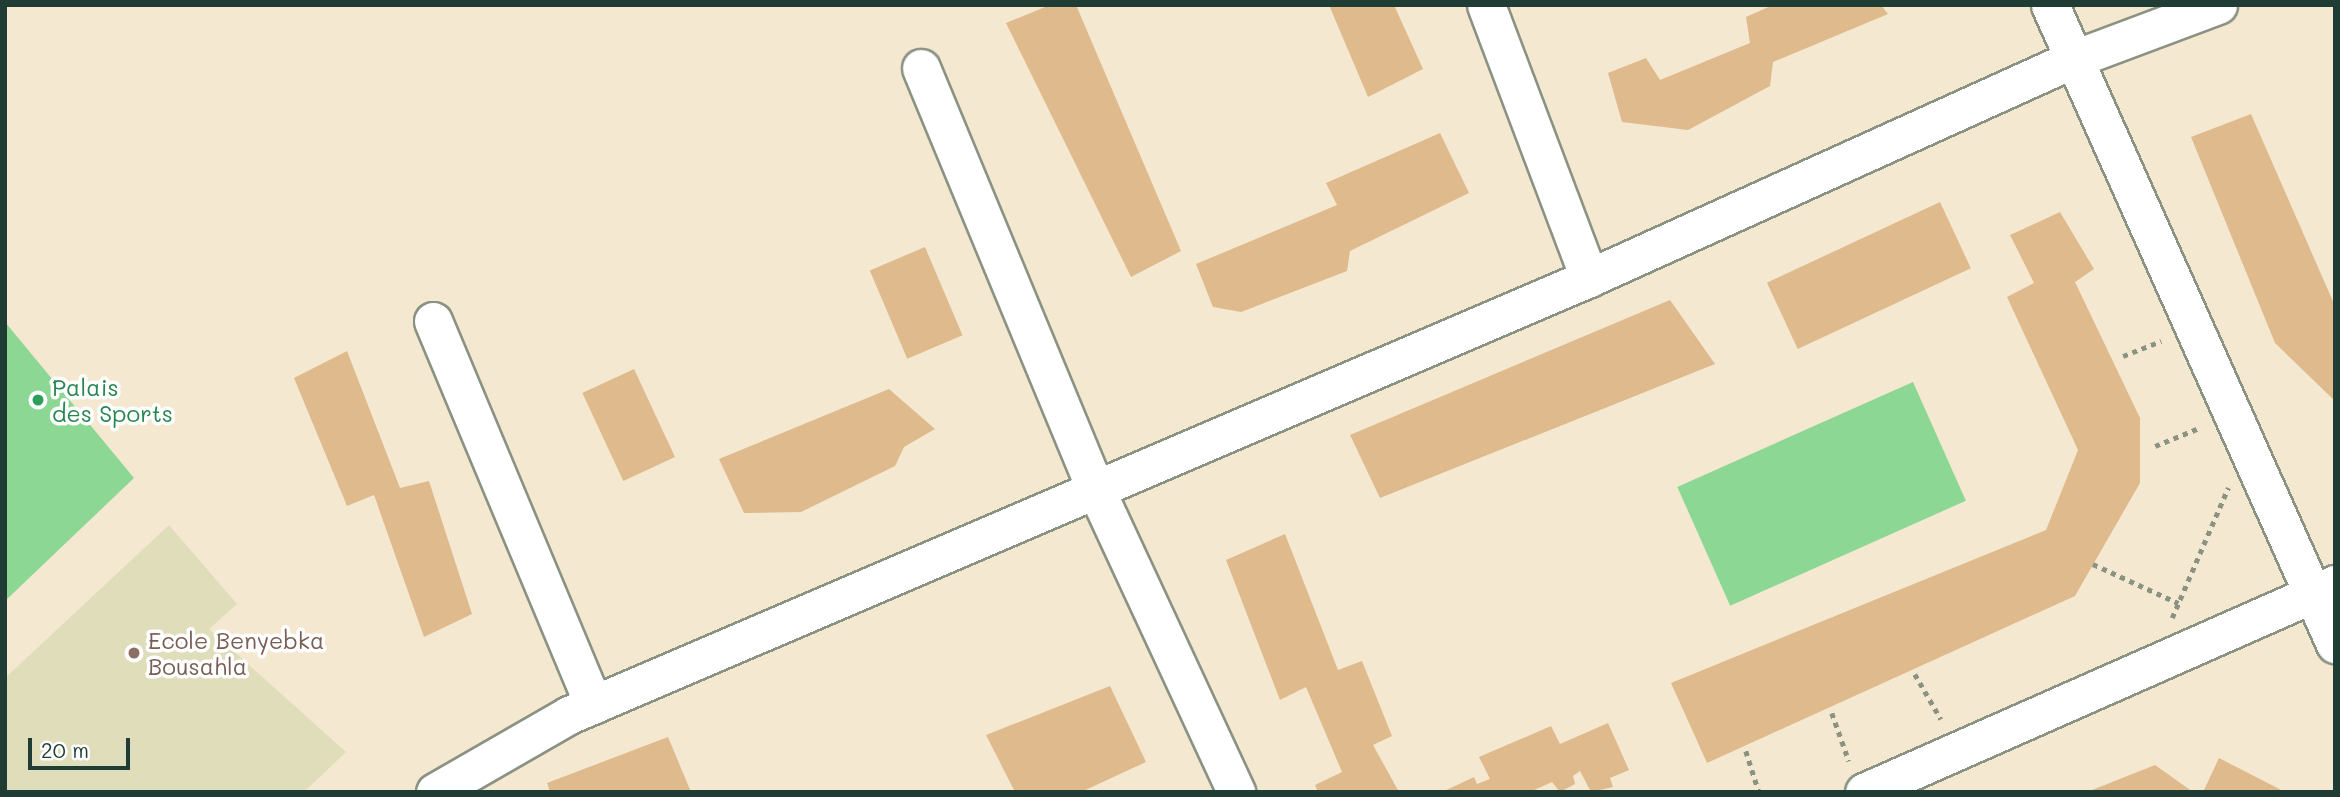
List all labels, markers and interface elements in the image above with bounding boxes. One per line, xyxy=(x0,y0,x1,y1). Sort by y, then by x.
place label: Palais des Sports xyxy=(52,373,173,427)
marker: Palais des Sports xyxy=(30,392,46,408)
place label: Ecole Benyebka Bousahla xyxy=(148,626,324,680)
marker: Ecole Benyebka Bousahla xyxy=(126,645,142,661)
scale bar xyxy=(32,724,133,768)
text: 20 m xyxy=(41,736,89,763)

